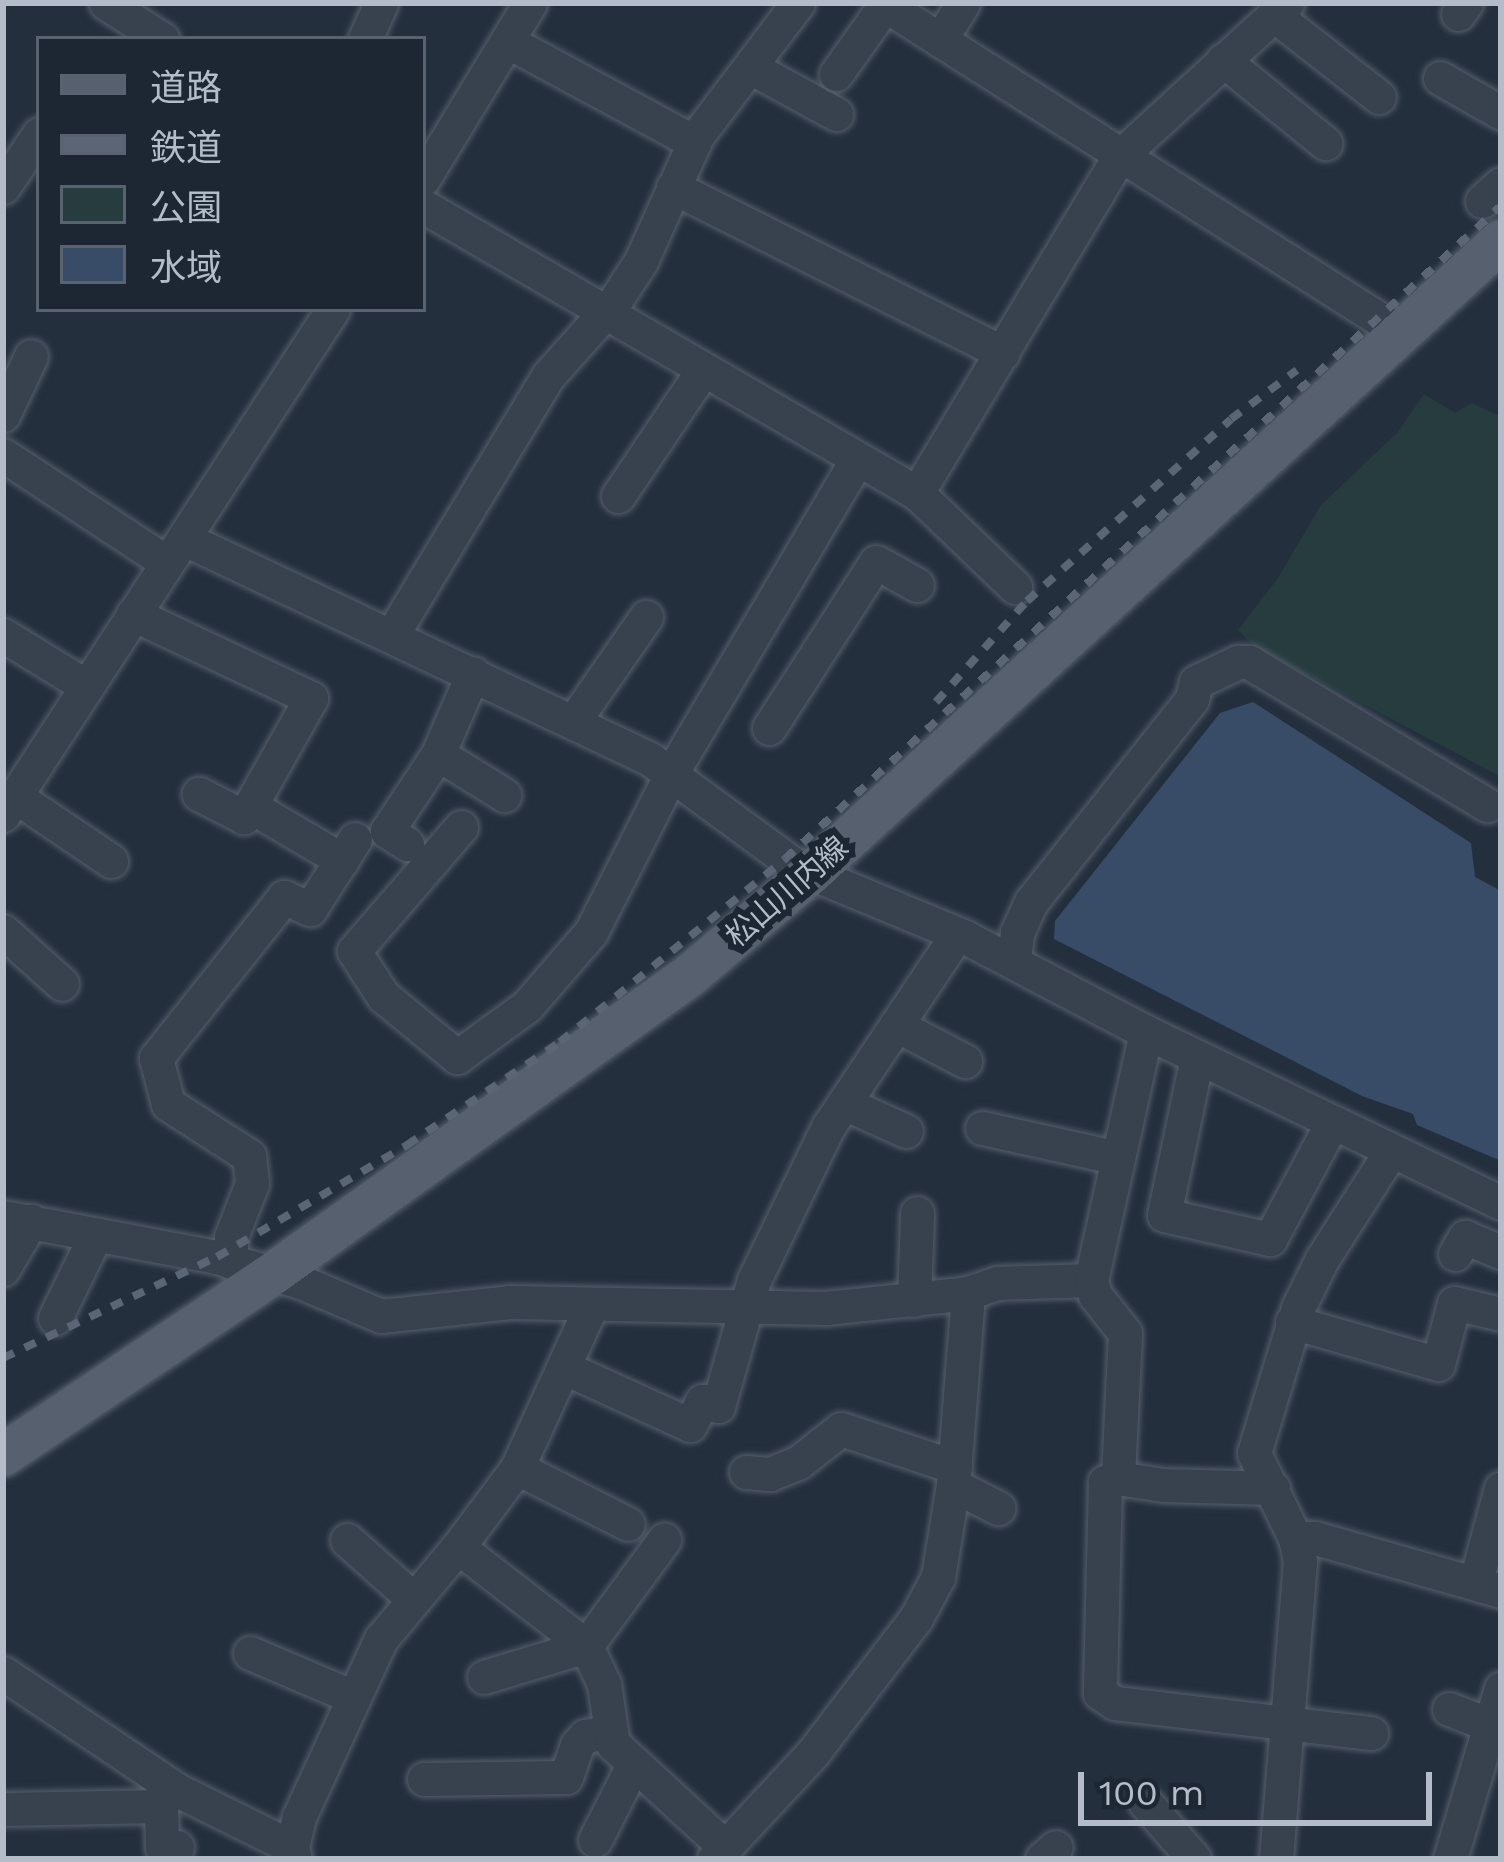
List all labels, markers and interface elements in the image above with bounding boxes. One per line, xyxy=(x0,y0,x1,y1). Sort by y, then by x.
legend xyxy=(36,36,426,312)
text: 道路 xyxy=(150,67,222,109)
text: 鉄道 xyxy=(150,127,222,169)
text: 公園 xyxy=(150,187,222,229)
text: 水域 xyxy=(150,247,222,289)
street label: 松山川内線 xyxy=(719,829,855,955)
scale bar xyxy=(1084,1748,1438,1822)
text: 100 m xyxy=(1099,1772,1204,1814)

